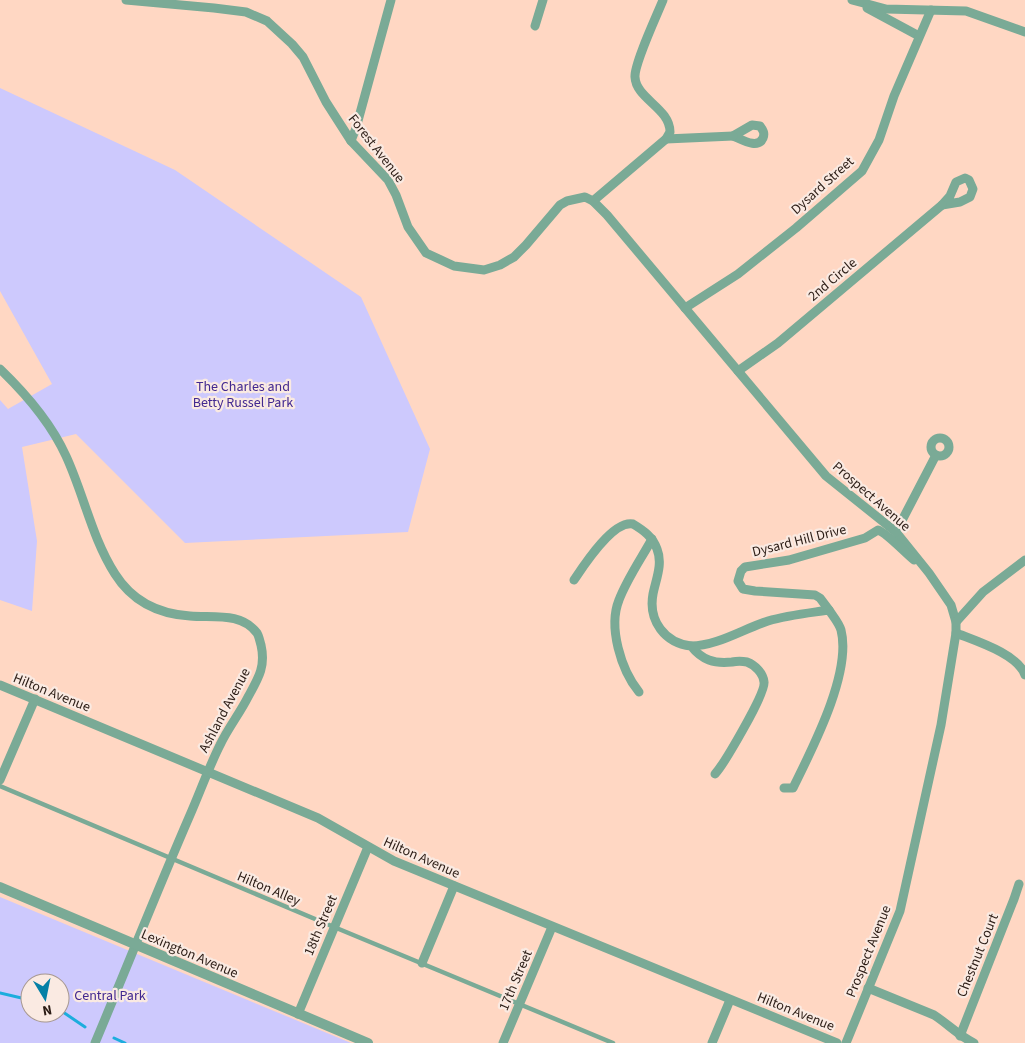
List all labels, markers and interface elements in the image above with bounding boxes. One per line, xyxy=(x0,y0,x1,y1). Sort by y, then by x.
street label: Forest Avenue xyxy=(343,110,409,187)
street label: Dysard Street xyxy=(787,152,859,219)
street label: 2nd Circle xyxy=(804,253,861,306)
park label: The Charles and Betty Russel Park xyxy=(193,377,293,413)
street label: Prospect Avenue xyxy=(828,457,915,536)
street label: Dysard Hill Drive xyxy=(750,520,848,562)
street label: Ashland Avenue xyxy=(194,664,256,756)
street label: Hilton Avenue xyxy=(10,668,93,718)
street label: Hilton Avenue xyxy=(380,832,463,884)
street label: Hilton Alley xyxy=(234,867,304,911)
street label: 18th Street xyxy=(299,892,343,959)
street label: Prospect Avenue xyxy=(841,902,897,1000)
street label: Chestnut Court xyxy=(952,910,1004,1000)
street label: Lexington Avenue xyxy=(138,924,241,983)
street label: 17th Street xyxy=(494,947,538,1014)
north arrow xyxy=(20,973,70,1023)
park label: Central Park xyxy=(74,986,146,1006)
street label: Hilton Avenue xyxy=(754,987,837,1037)
text: N xyxy=(41,999,53,1020)

